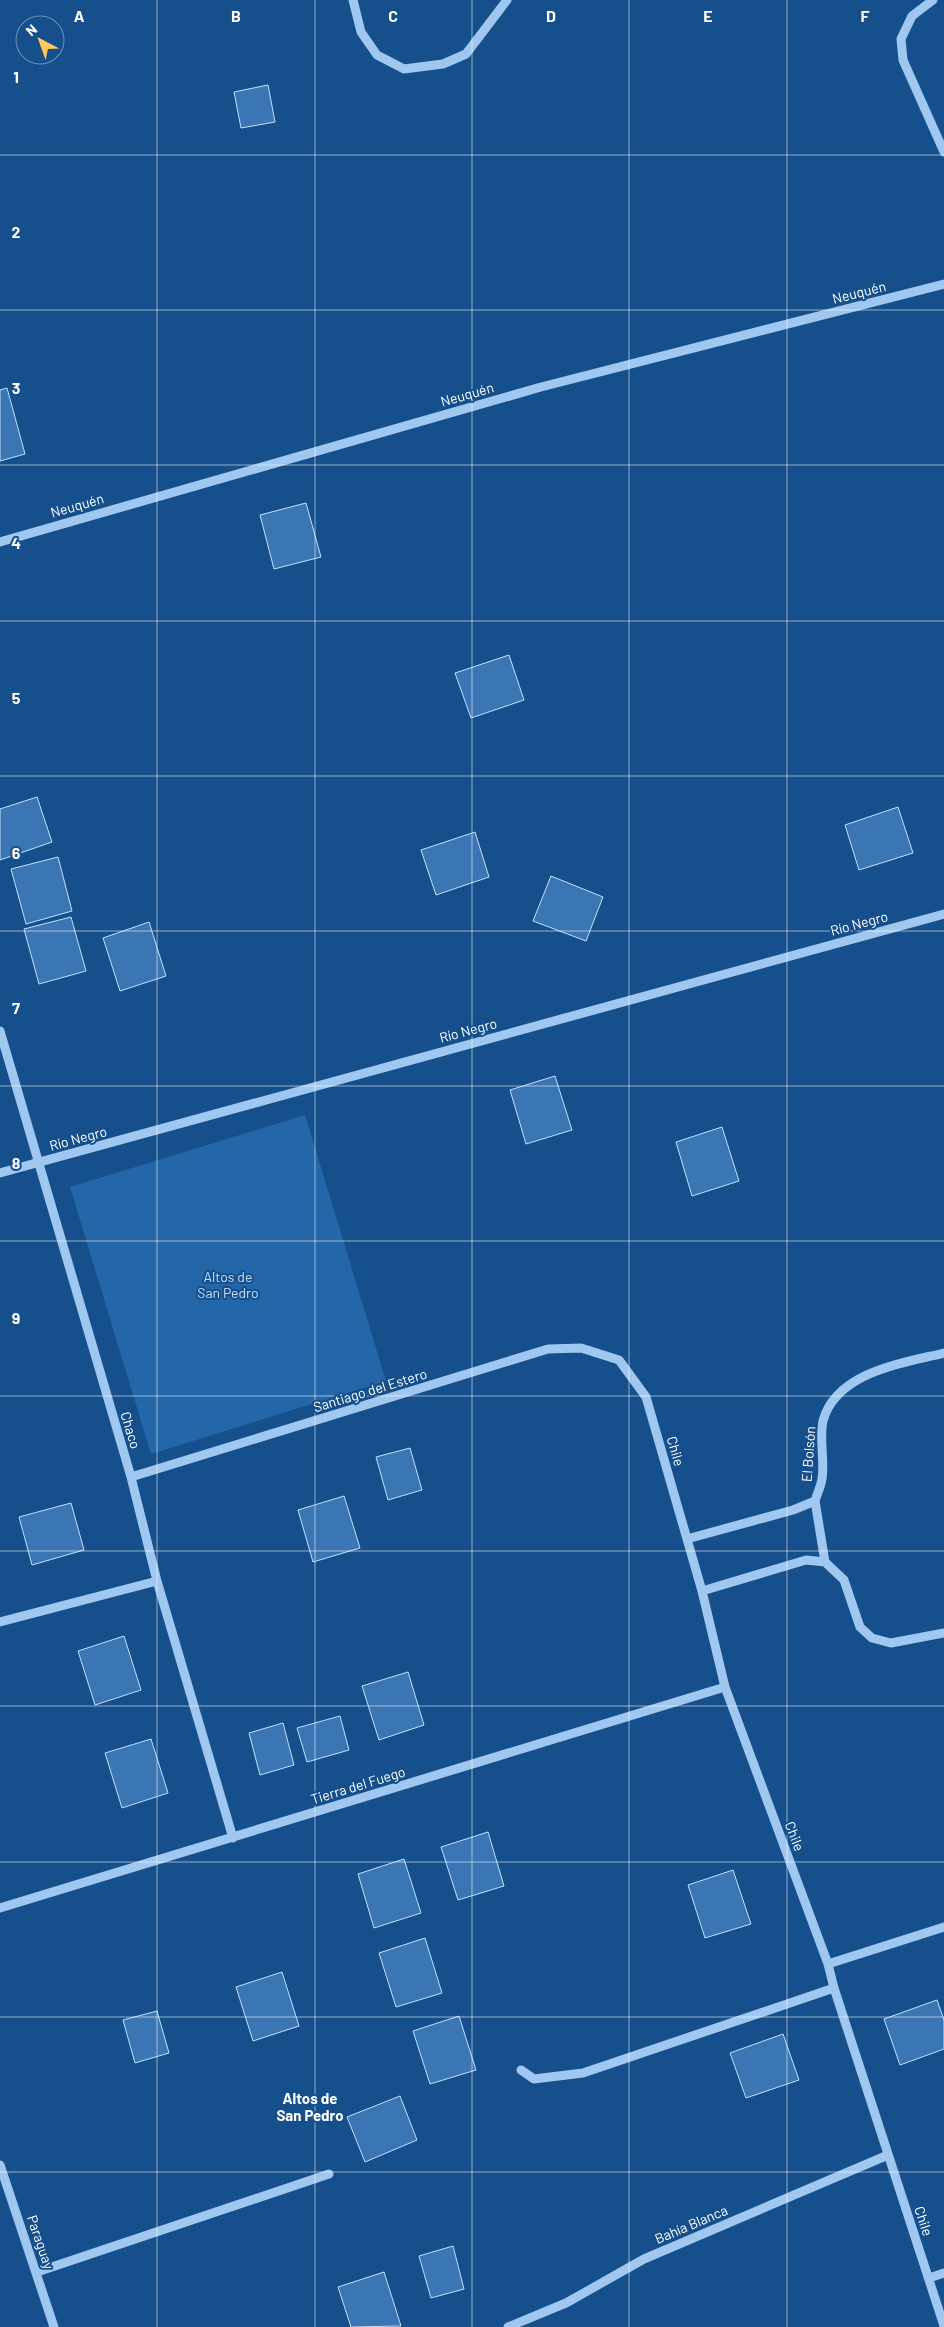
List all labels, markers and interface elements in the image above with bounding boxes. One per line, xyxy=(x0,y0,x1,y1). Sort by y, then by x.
text: A xyxy=(74,6,85,25)
text: B xyxy=(231,6,241,25)
text: C xyxy=(388,6,398,25)
text: D xyxy=(546,6,556,25)
text: E xyxy=(703,6,713,25)
text: F xyxy=(861,6,870,25)
north arrow xyxy=(15,15,65,65)
text: N xyxy=(22,20,40,39)
text: 1 xyxy=(13,67,19,86)
text: 2 xyxy=(12,222,21,241)
street label: Neuquén xyxy=(830,277,888,307)
text: 3 xyxy=(12,378,20,397)
street label: Neuquén xyxy=(438,378,496,410)
street label: Neuquén xyxy=(48,489,106,521)
text: 4 xyxy=(11,533,21,552)
text: 5 xyxy=(12,688,21,707)
text: 6 xyxy=(12,843,21,862)
street label: Río Negro xyxy=(828,907,890,939)
text: 7 xyxy=(12,998,20,1017)
street label: Río Negro xyxy=(437,1014,499,1046)
street label: Río Negro xyxy=(47,1122,109,1154)
text: 8 xyxy=(12,1153,21,1172)
park label: Altos de San Pedro xyxy=(197,1268,259,1301)
text: 9 xyxy=(12,1308,20,1327)
street label: Santiago del Estero xyxy=(311,1365,429,1415)
street label: Chaco xyxy=(117,1409,145,1451)
street label: El Bolsón xyxy=(798,1426,818,1482)
street label: Chile xyxy=(664,1434,688,1468)
street label: Tierra del Fuego xyxy=(309,1763,407,1807)
street label: Chile xyxy=(782,1819,808,1853)
district label: Altos de San Pedro xyxy=(276,2089,344,2124)
street label: Bahía Blanca xyxy=(652,2201,730,2247)
street label: Chile xyxy=(911,2204,937,2238)
street label: Paraguay xyxy=(24,2213,58,2272)

